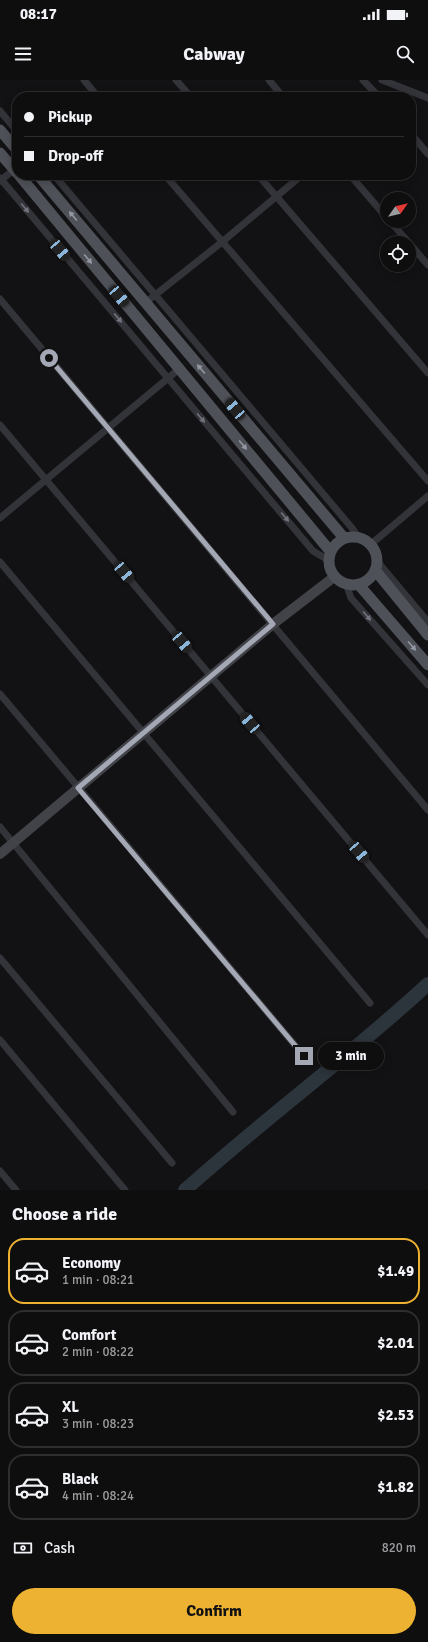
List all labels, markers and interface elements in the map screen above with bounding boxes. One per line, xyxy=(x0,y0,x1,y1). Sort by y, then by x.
text: 08:17 xyxy=(20,5,57,23)
icon: menu xyxy=(12,43,34,65)
text: Cabway xyxy=(183,43,245,65)
icon: search xyxy=(394,43,416,65)
text: Pickup xyxy=(48,108,92,126)
text: Drop-off xyxy=(48,147,103,165)
north arrow xyxy=(380,192,416,228)
map controls xyxy=(380,192,416,272)
one-way arrow xyxy=(21,202,30,213)
one-way arrow xyxy=(68,211,77,222)
button: locate xyxy=(380,236,416,272)
car xyxy=(48,237,72,263)
one-way arrow xyxy=(84,254,93,264)
car xyxy=(107,283,131,309)
one-way arrow xyxy=(113,313,122,323)
route start xyxy=(40,349,58,367)
one-way arrow xyxy=(197,364,206,375)
car xyxy=(223,396,247,422)
one-way arrow xyxy=(197,412,206,423)
one-way arrow xyxy=(238,440,247,451)
one-way arrow xyxy=(280,512,289,522)
car xyxy=(112,559,136,585)
one-way arrow xyxy=(362,612,371,621)
car xyxy=(170,629,194,655)
one-way arrow xyxy=(407,641,416,652)
car xyxy=(238,710,262,736)
car xyxy=(347,839,371,865)
callout: 3 min xyxy=(318,1042,384,1070)
route end xyxy=(295,1047,313,1065)
text: 3 min xyxy=(335,1048,367,1064)
text: Choose a ride xyxy=(12,1203,117,1225)
icon: car xyxy=(14,1253,50,1289)
text: Economy xyxy=(62,1254,121,1272)
text: $1.49 xyxy=(377,1262,414,1280)
text: 1 min · 08:21 xyxy=(62,1272,134,1288)
icon: car xyxy=(14,1325,50,1361)
text: Comfort xyxy=(62,1326,116,1344)
text: $2.01 xyxy=(377,1334,414,1352)
text: 2 min · 08:22 xyxy=(62,1344,134,1360)
icon: car xyxy=(14,1397,50,1433)
text: XL xyxy=(62,1398,79,1416)
text: $2.53 xyxy=(377,1406,414,1424)
text: 3 min · 08:23 xyxy=(62,1416,134,1432)
icon: car xyxy=(14,1469,50,1505)
text: Black xyxy=(62,1470,99,1488)
text: $1.82 xyxy=(377,1478,414,1496)
text: 4 min · 08:24 xyxy=(62,1488,134,1504)
icon: cash xyxy=(12,1537,34,1559)
text: Cash xyxy=(44,1539,75,1557)
text: 820 m xyxy=(382,1540,416,1556)
button: Confirm xyxy=(12,1588,416,1634)

